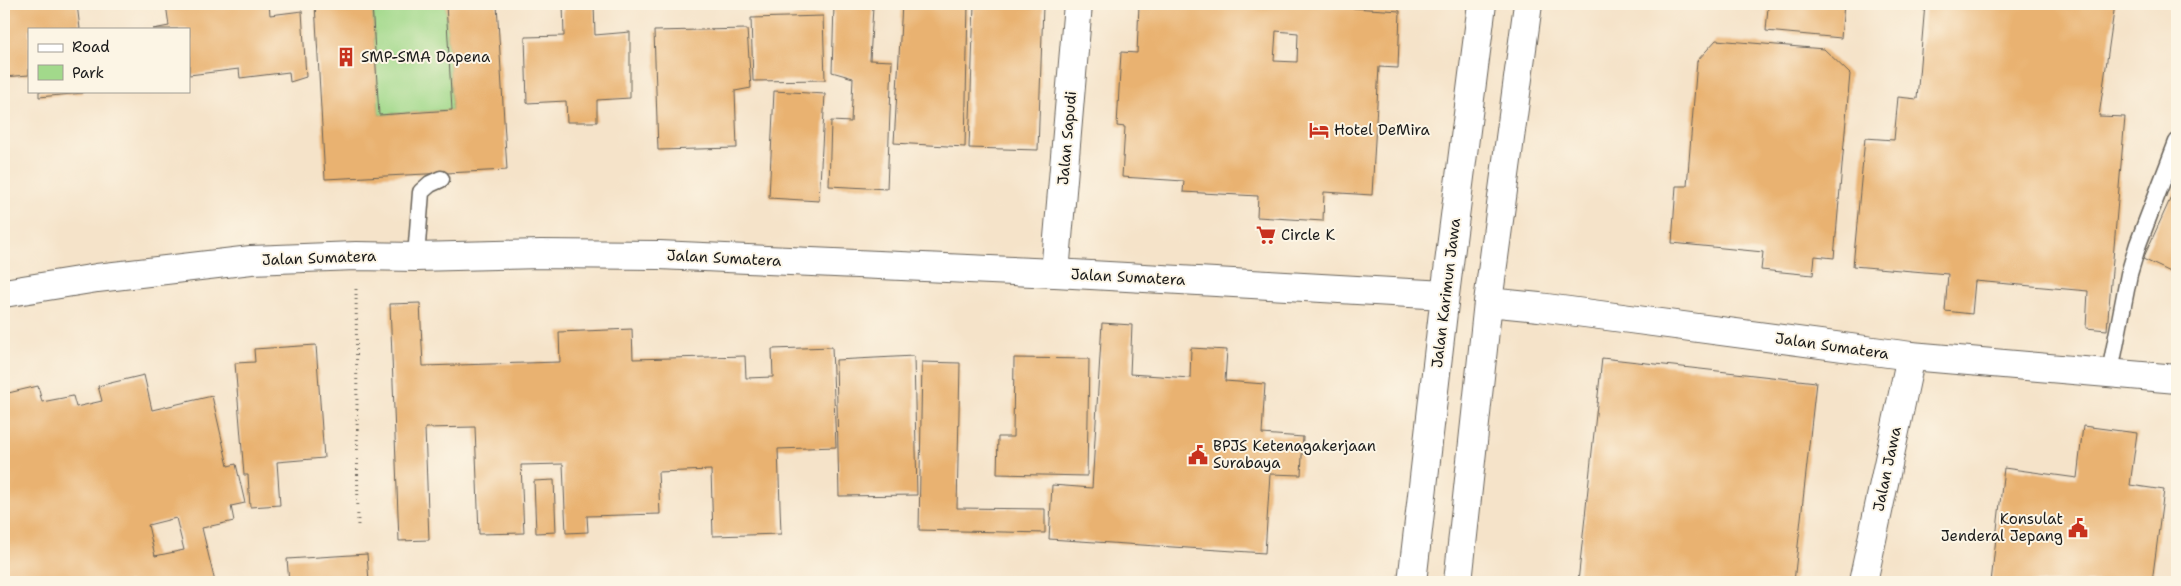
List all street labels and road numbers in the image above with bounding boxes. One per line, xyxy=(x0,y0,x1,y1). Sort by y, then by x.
street label: Jalan Sapudi xyxy=(1053,90,1081,186)
street label: Jalan Karimun Jawa xyxy=(1427,216,1465,369)
street label: Jalan Sumatera xyxy=(666,245,782,271)
street label: Jalan Sumatera xyxy=(261,246,377,270)
street label: Jalan Sumatera xyxy=(1070,264,1186,290)
street label: Jalan Sumatera xyxy=(1774,328,1891,364)
street label: Jalan Jawa xyxy=(1868,424,1906,513)

